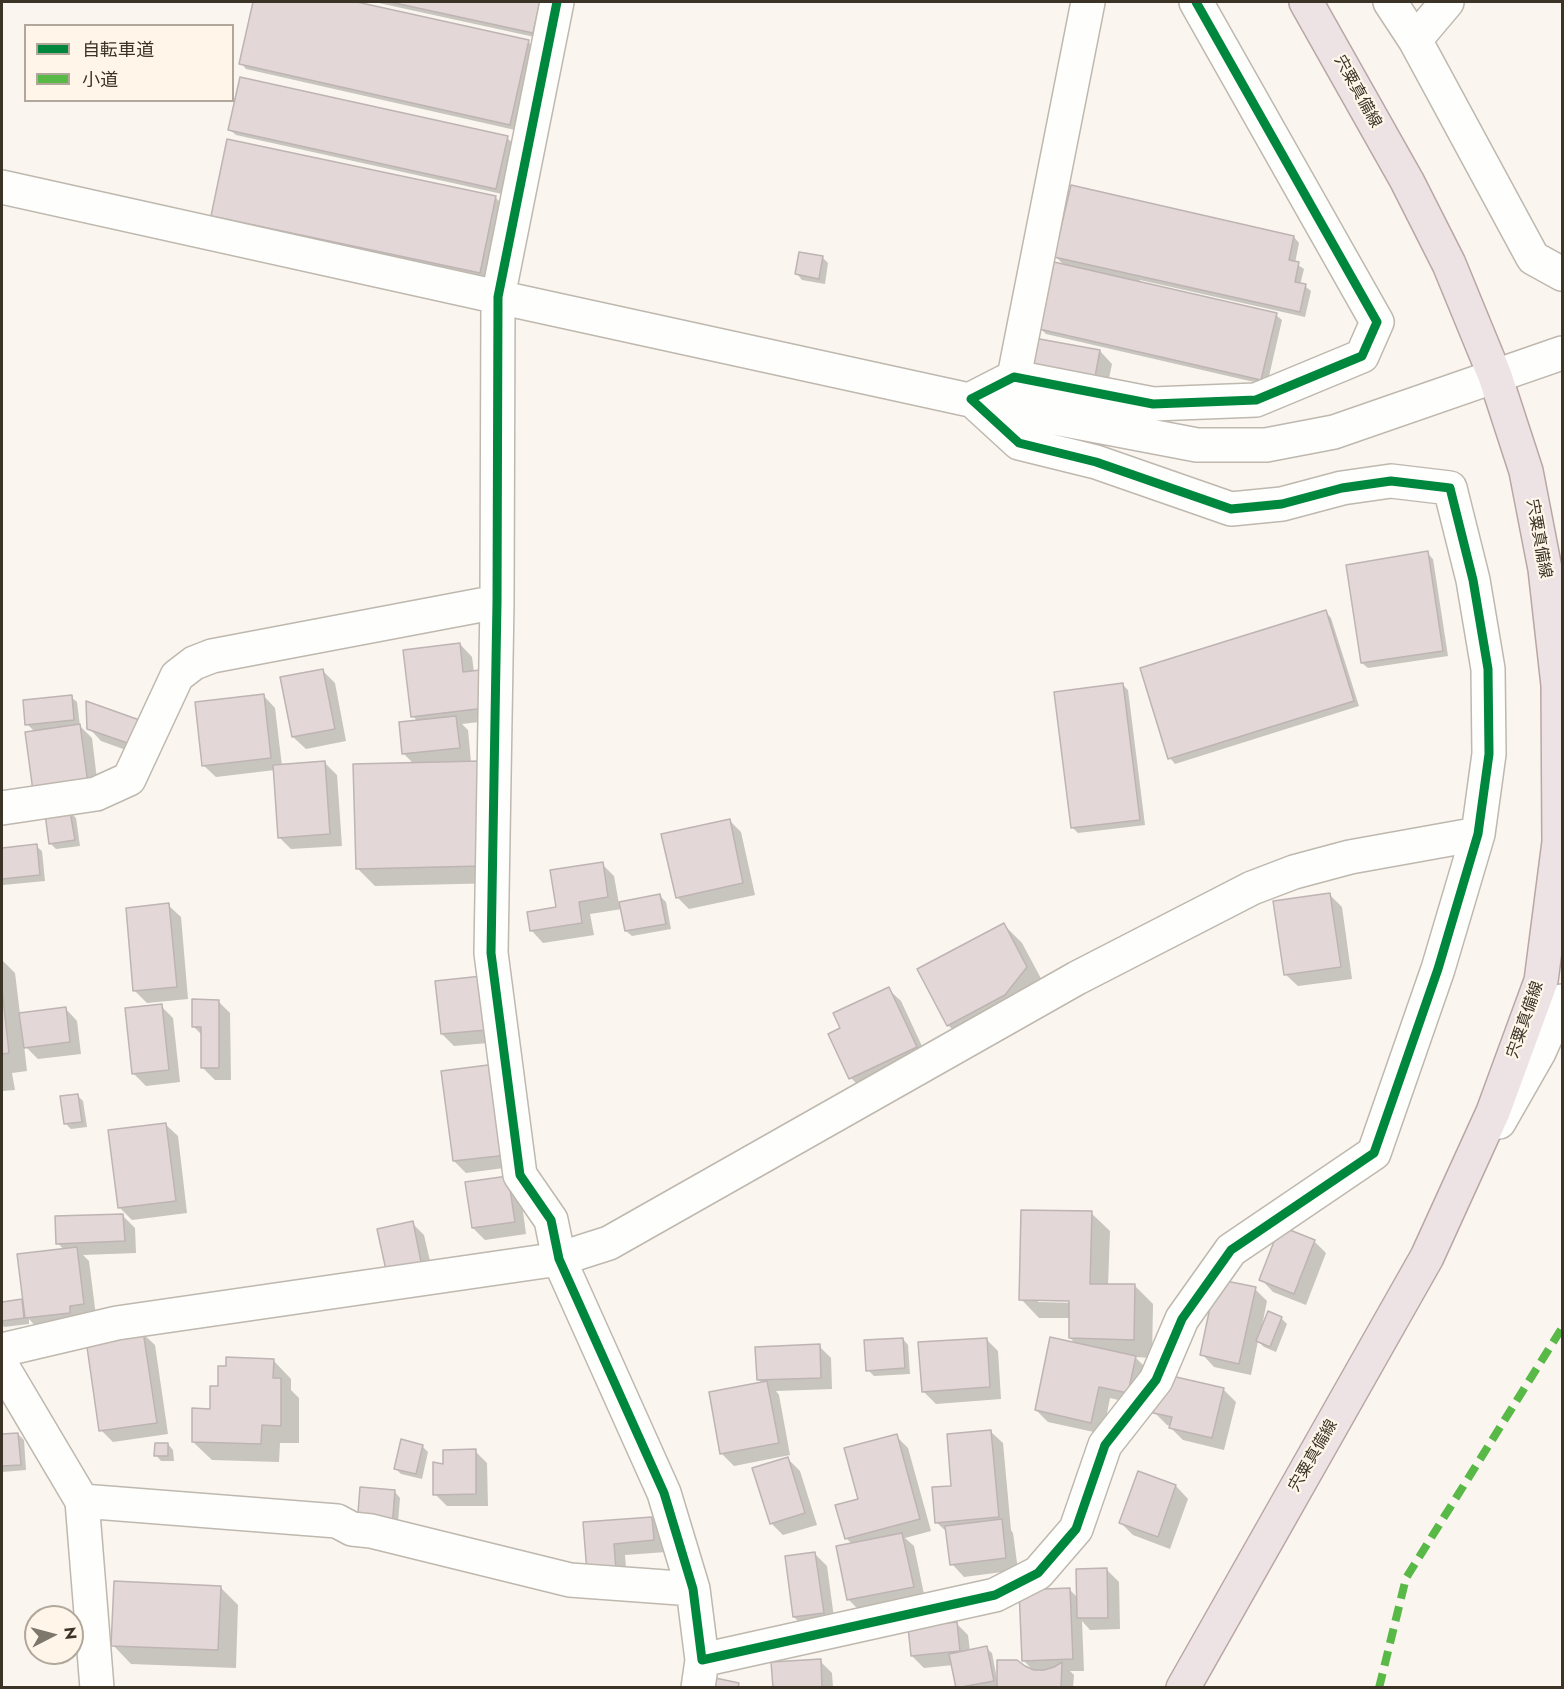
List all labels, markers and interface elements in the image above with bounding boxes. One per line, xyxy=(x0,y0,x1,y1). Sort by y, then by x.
legend xyxy=(24,24,234,102)
text: 自転車道 xyxy=(82,37,154,63)
street label: 宍粟真備線 xyxy=(1329,52,1385,132)
text: 小道 xyxy=(82,67,118,93)
street label: 宍粟真備線 xyxy=(1522,498,1554,580)
street label: 宍粟真備線 xyxy=(1504,979,1548,1061)
street label: 宍粟真備線 xyxy=(1286,1417,1342,1495)
north arrow xyxy=(24,1605,84,1665)
text: N xyxy=(58,1626,83,1641)

